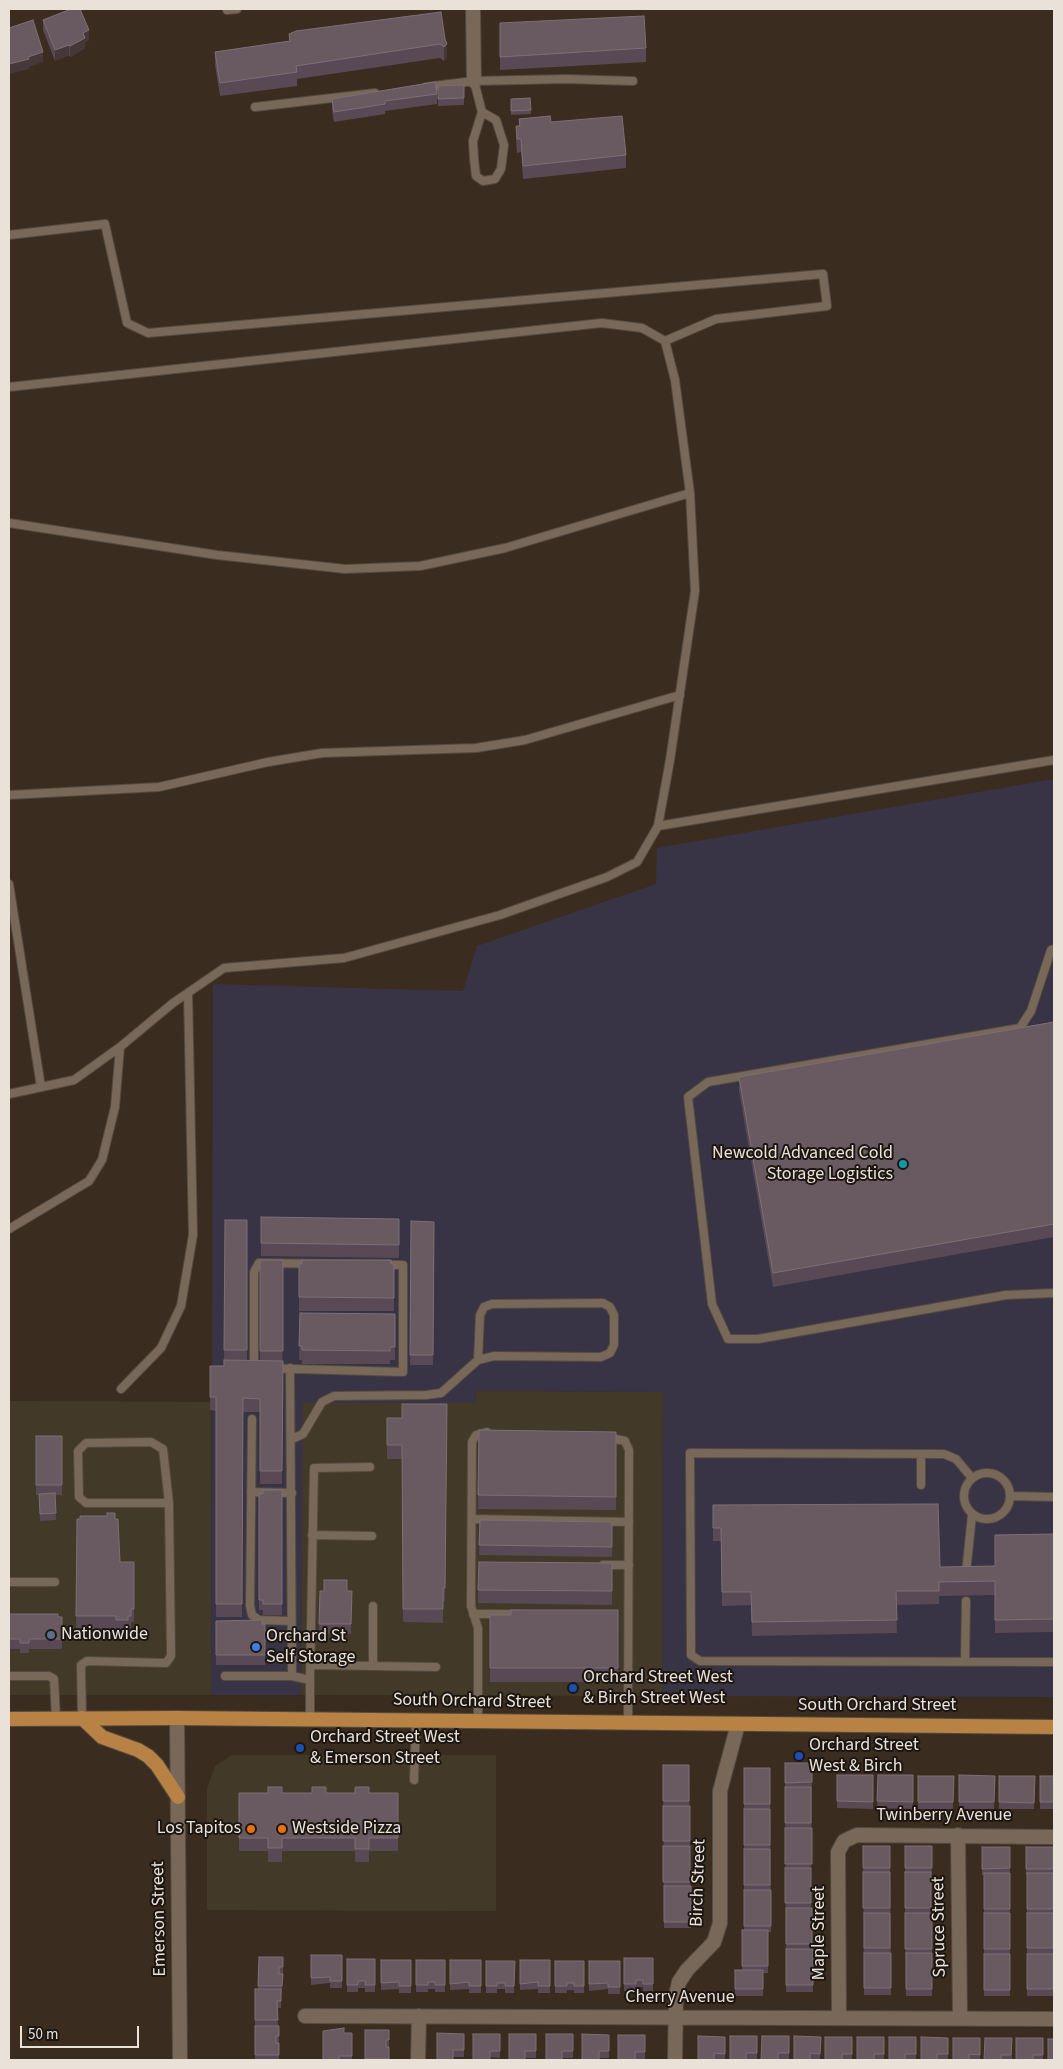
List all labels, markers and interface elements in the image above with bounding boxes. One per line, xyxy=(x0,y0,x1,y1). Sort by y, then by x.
place label: Newcold Advanced Cold Storage Logistics xyxy=(712,1143,893,1186)
marker: Newcold Advanced Cold Storage Logistics xyxy=(897,1158,909,1170)
place label: Nationwide xyxy=(61,1624,148,1646)
place label: Orchard St Self Storage xyxy=(266,1626,355,1668)
marker: Nationwide xyxy=(45,1629,57,1641)
marker: Orchard St Self Storage xyxy=(250,1641,262,1653)
place label: Orchard Street West & Birch Street West xyxy=(583,1667,733,1710)
marker: Orchard Street West & Birch Street West xyxy=(567,1682,579,1694)
street label: South Orchard Street xyxy=(393,1690,551,1714)
street label: South Orchard Street xyxy=(798,1695,956,1717)
place label: Orchard Street West & Emerson Street xyxy=(310,1727,460,1770)
place label: Orchard Street West & Birch xyxy=(809,1735,919,1778)
marker: Orchard Street West & Emerson Street xyxy=(294,1742,306,1754)
marker: Orchard Street West & Birch xyxy=(793,1750,805,1762)
street label: Twinberry Avenue xyxy=(876,1805,1012,1827)
place label: Los Tapitos xyxy=(157,1818,241,1840)
place label: Westside Pizza xyxy=(292,1818,401,1840)
marker: Los Tapitos xyxy=(245,1823,257,1835)
marker: Westside Pizza xyxy=(276,1823,288,1835)
street label: Birch Street xyxy=(687,1839,711,1927)
street label: Emerson Street xyxy=(148,1861,172,1977)
street label: Spruce Street xyxy=(928,1876,952,1978)
street label: Maple Street xyxy=(809,1886,831,1980)
street label: Cherry Avenue xyxy=(625,1987,735,2009)
scale bar xyxy=(22,2016,141,2048)
text: 50 m xyxy=(28,2024,58,2045)

